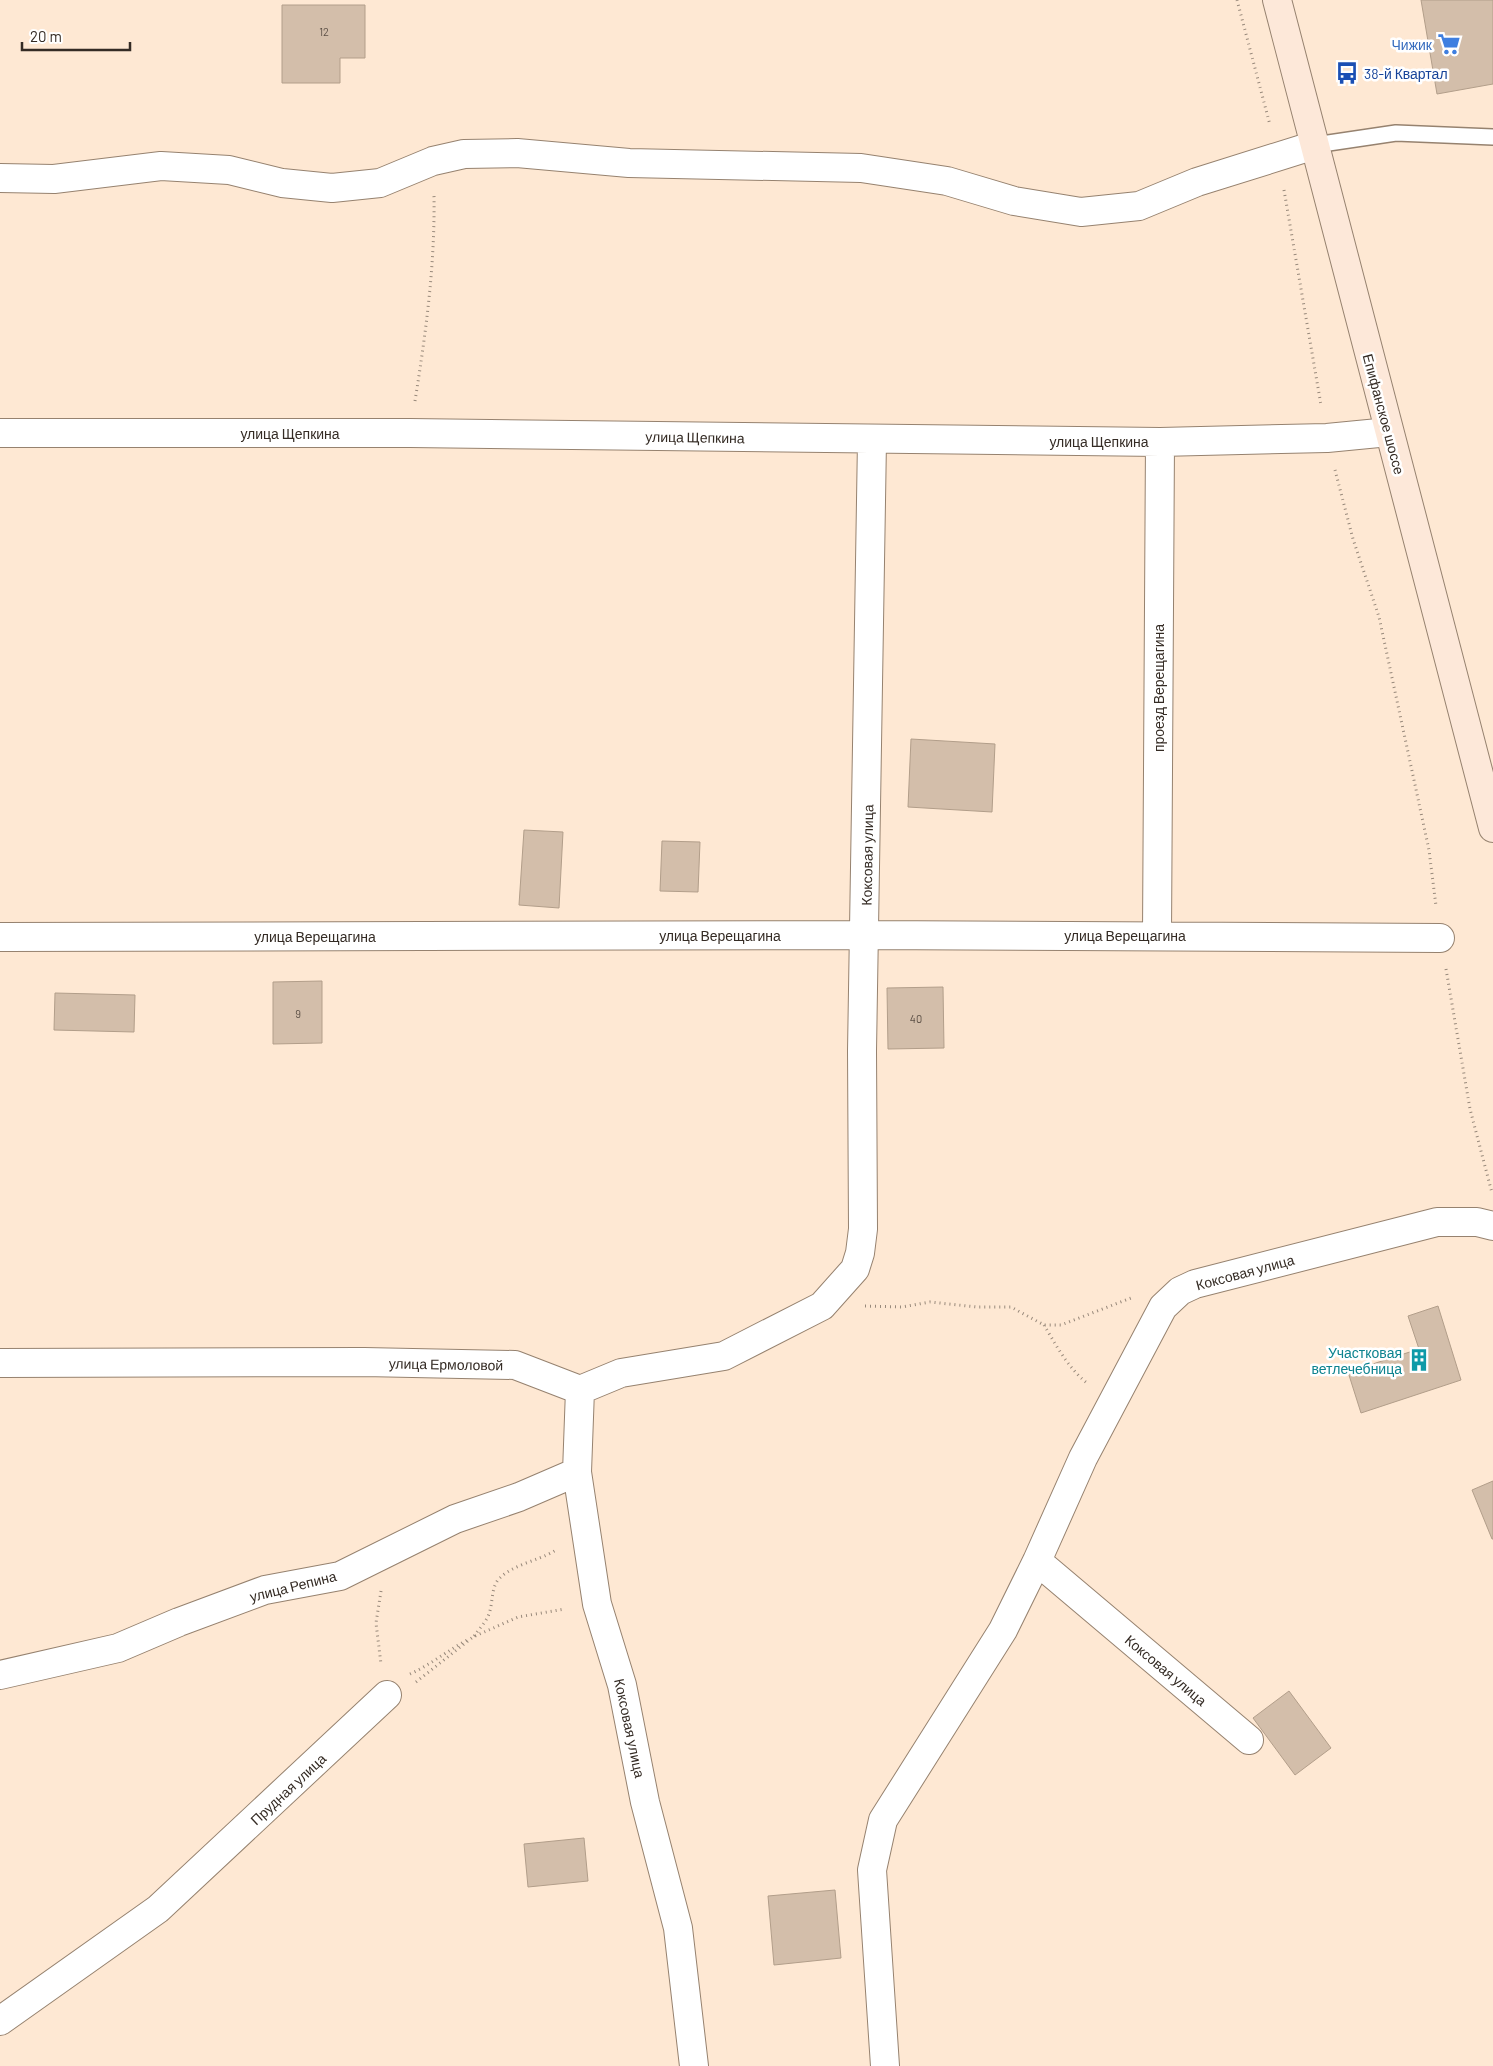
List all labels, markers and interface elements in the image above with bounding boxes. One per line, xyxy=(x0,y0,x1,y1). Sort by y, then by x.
scale bar xyxy=(22,20,130,52)
house number: 12 xyxy=(319,25,329,38)
text: 20 m xyxy=(30,27,62,45)
supermarket icon: Чижик xyxy=(1436,31,1462,57)
place label: Чижик xyxy=(1392,36,1433,53)
bus stop icon: 38-й Квартал xyxy=(1334,60,1360,86)
place label: 38-й Квартал xyxy=(1364,65,1448,82)
street label: Епифанское шоссе xyxy=(1360,352,1408,476)
street label: улица Щепкина xyxy=(240,425,340,442)
street label: улица Щепкина xyxy=(645,428,745,446)
street label: улица Щепкина xyxy=(1049,433,1149,450)
street label: проезд Верещагина xyxy=(1150,624,1167,752)
street label: Коксовая улица xyxy=(858,804,876,906)
street label: улица Верещагина xyxy=(659,927,781,944)
street label: улица Верещагина xyxy=(1064,927,1186,944)
street label: улица Верещагина xyxy=(254,928,376,945)
house number: 9 xyxy=(295,1007,301,1020)
house number: 40 xyxy=(910,1012,922,1025)
street label: Коксовая улица xyxy=(1194,1251,1296,1293)
place label: Участковая ветлечебница xyxy=(1312,1344,1402,1377)
building icon: Участковая ветлечебница xyxy=(1406,1347,1432,1373)
street label: улица Ермоловой xyxy=(389,1355,503,1373)
street label: улица Репина xyxy=(248,1567,338,1605)
street label: Коксовая улица xyxy=(1122,1631,1210,1709)
street label: Коксовая улица xyxy=(611,1677,649,1779)
street label: Прудная улица xyxy=(247,1750,329,1828)

